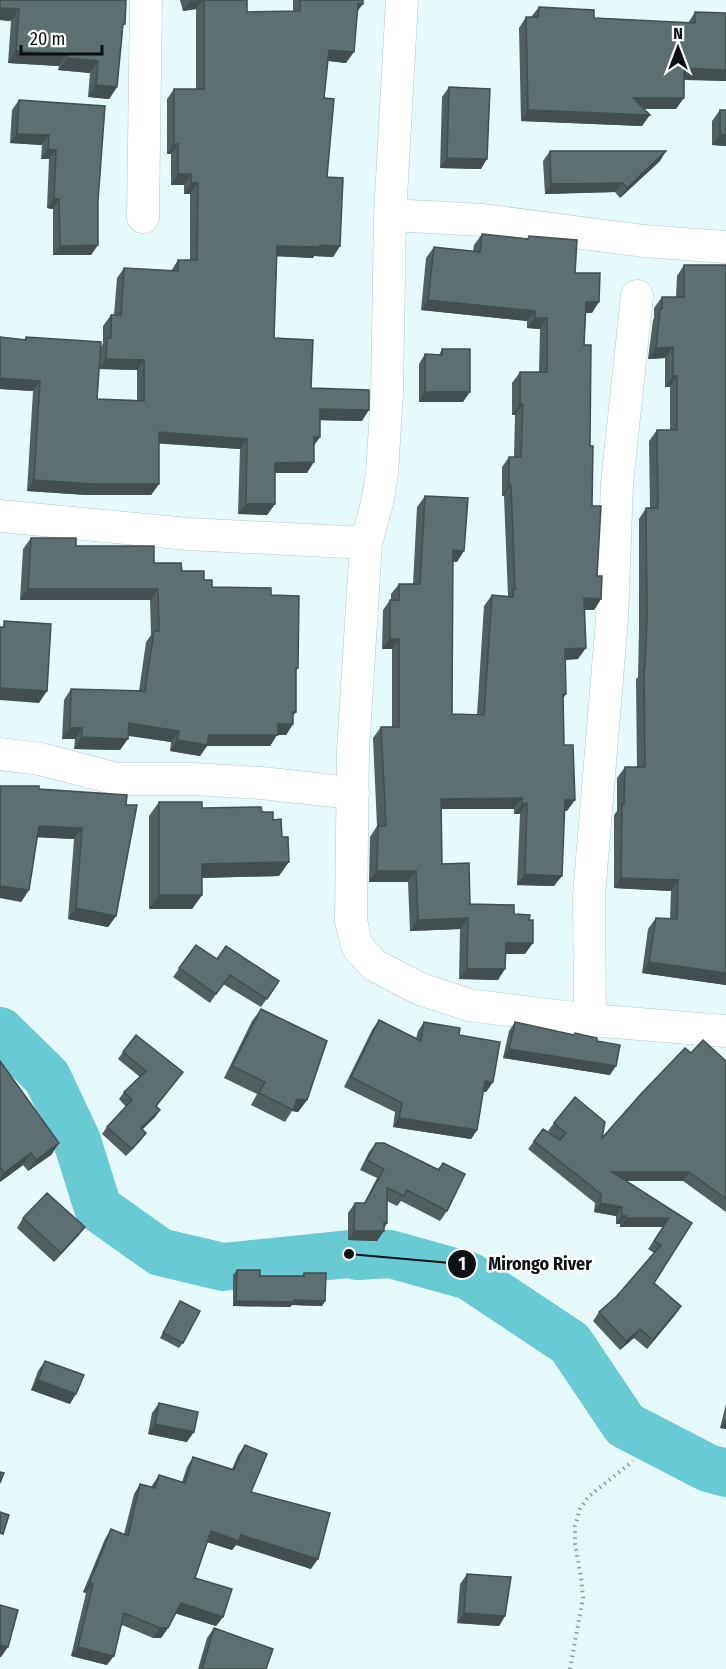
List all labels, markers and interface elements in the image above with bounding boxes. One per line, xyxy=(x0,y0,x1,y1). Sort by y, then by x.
scale bar xyxy=(21,18,102,56)
north arrow xyxy=(648,18,708,78)
text: N xyxy=(673,24,683,43)
text: 20 m xyxy=(30,28,65,50)
callout: Mirongo River xyxy=(447,1246,604,1282)
text: 1 xyxy=(458,1253,466,1275)
text: Mirongo River xyxy=(488,1253,592,1275)

